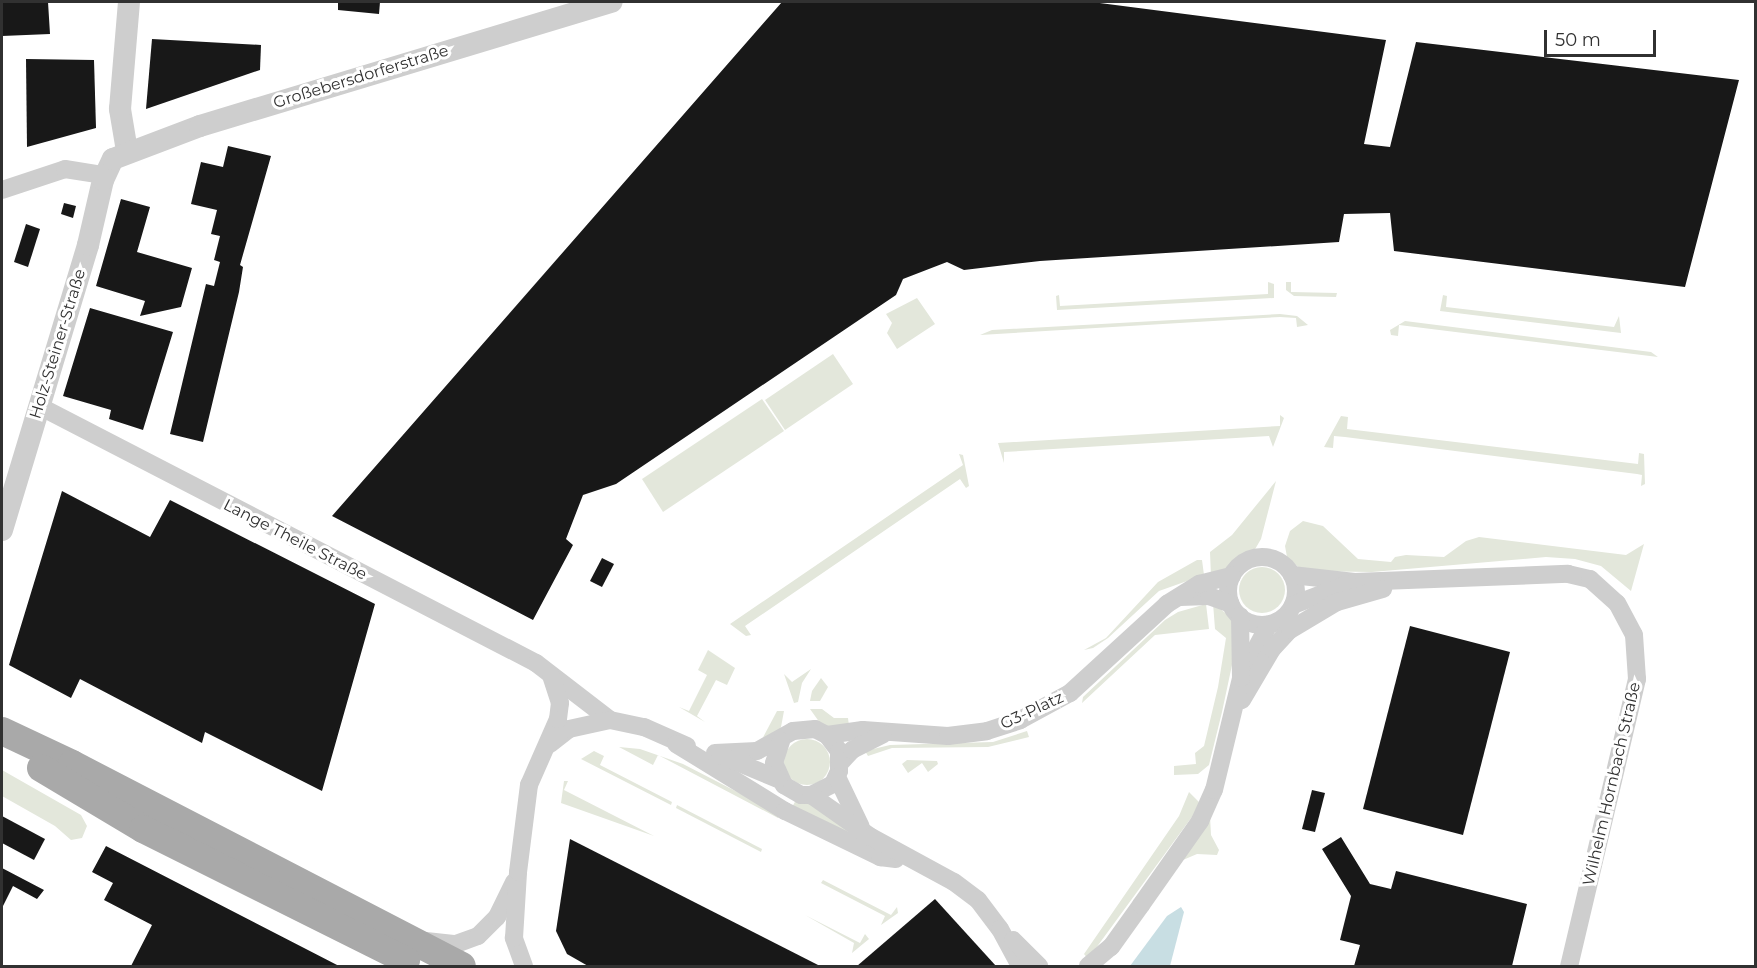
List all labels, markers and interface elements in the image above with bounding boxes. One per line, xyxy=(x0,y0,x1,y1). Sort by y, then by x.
scale bar xyxy=(1547,18,1660,56)
text: 50 m xyxy=(1555,29,1601,51)
street label: Großebersdorferstraße xyxy=(271,41,451,113)
street label: Holz-Steiner-Straße xyxy=(26,267,90,421)
street label: Lange Theile Straße xyxy=(220,495,370,585)
street label: Wilhelm Hornbach Straße xyxy=(1579,680,1645,888)
street label: G3-Platz xyxy=(997,688,1067,734)

